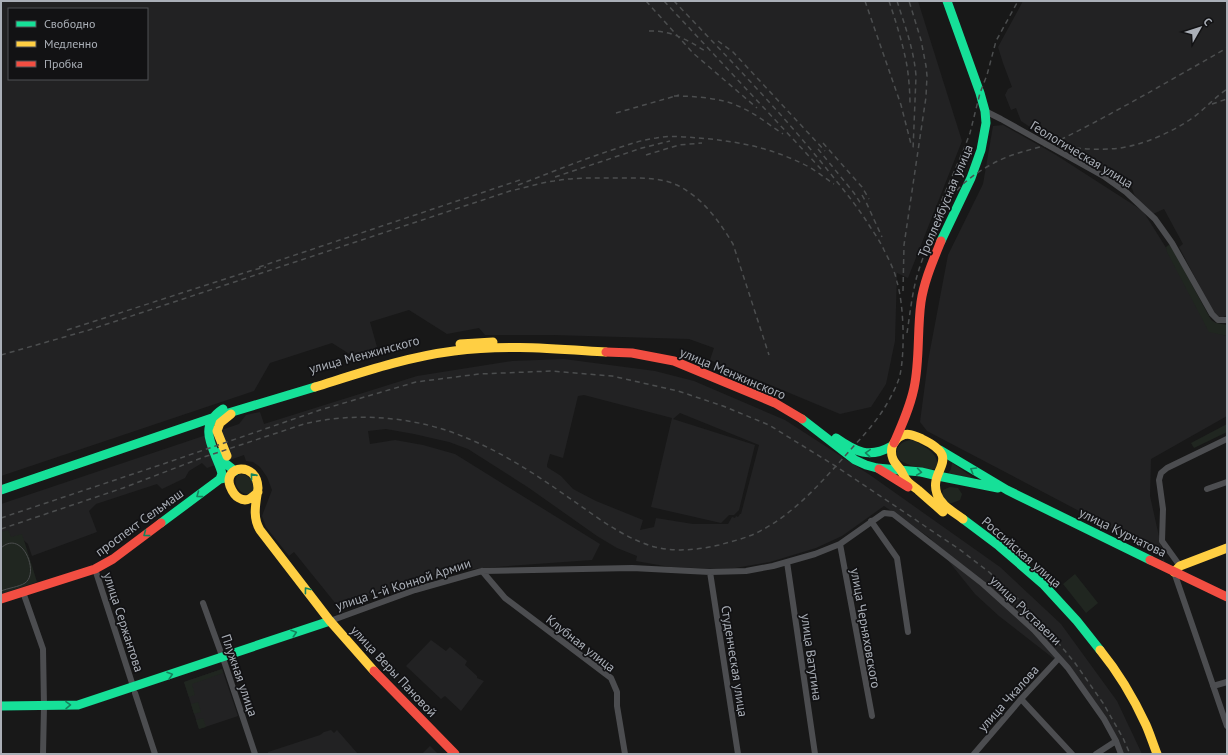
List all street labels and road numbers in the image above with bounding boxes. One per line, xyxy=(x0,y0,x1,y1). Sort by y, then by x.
street label: Геологическая улица xyxy=(1027,117,1136,192)
street label: Троллейбусная улица xyxy=(914,142,977,260)
street label: улица Менжинского xyxy=(307,332,421,377)
street label: улица Менжинского xyxy=(677,343,788,403)
street label: проспект Сельмаш xyxy=(92,485,187,560)
street label: улица Курчатова xyxy=(1076,504,1169,561)
street label: Российская улица xyxy=(978,513,1065,592)
street label: улица 1-й Конной Армии xyxy=(333,555,473,614)
street label: улица Черняховского xyxy=(847,567,884,689)
street label: улица Сержантова xyxy=(99,570,148,674)
street label: улица Руставели xyxy=(986,572,1065,649)
street label: Студенческая улица xyxy=(717,604,752,718)
street label: Клубная улица xyxy=(542,611,619,676)
street label: улица Ватутина xyxy=(797,613,826,702)
street label: улица Веры Пановой xyxy=(347,622,441,721)
street label: Плужная улица xyxy=(218,632,262,719)
street label: улица Чкалова xyxy=(974,662,1043,735)

